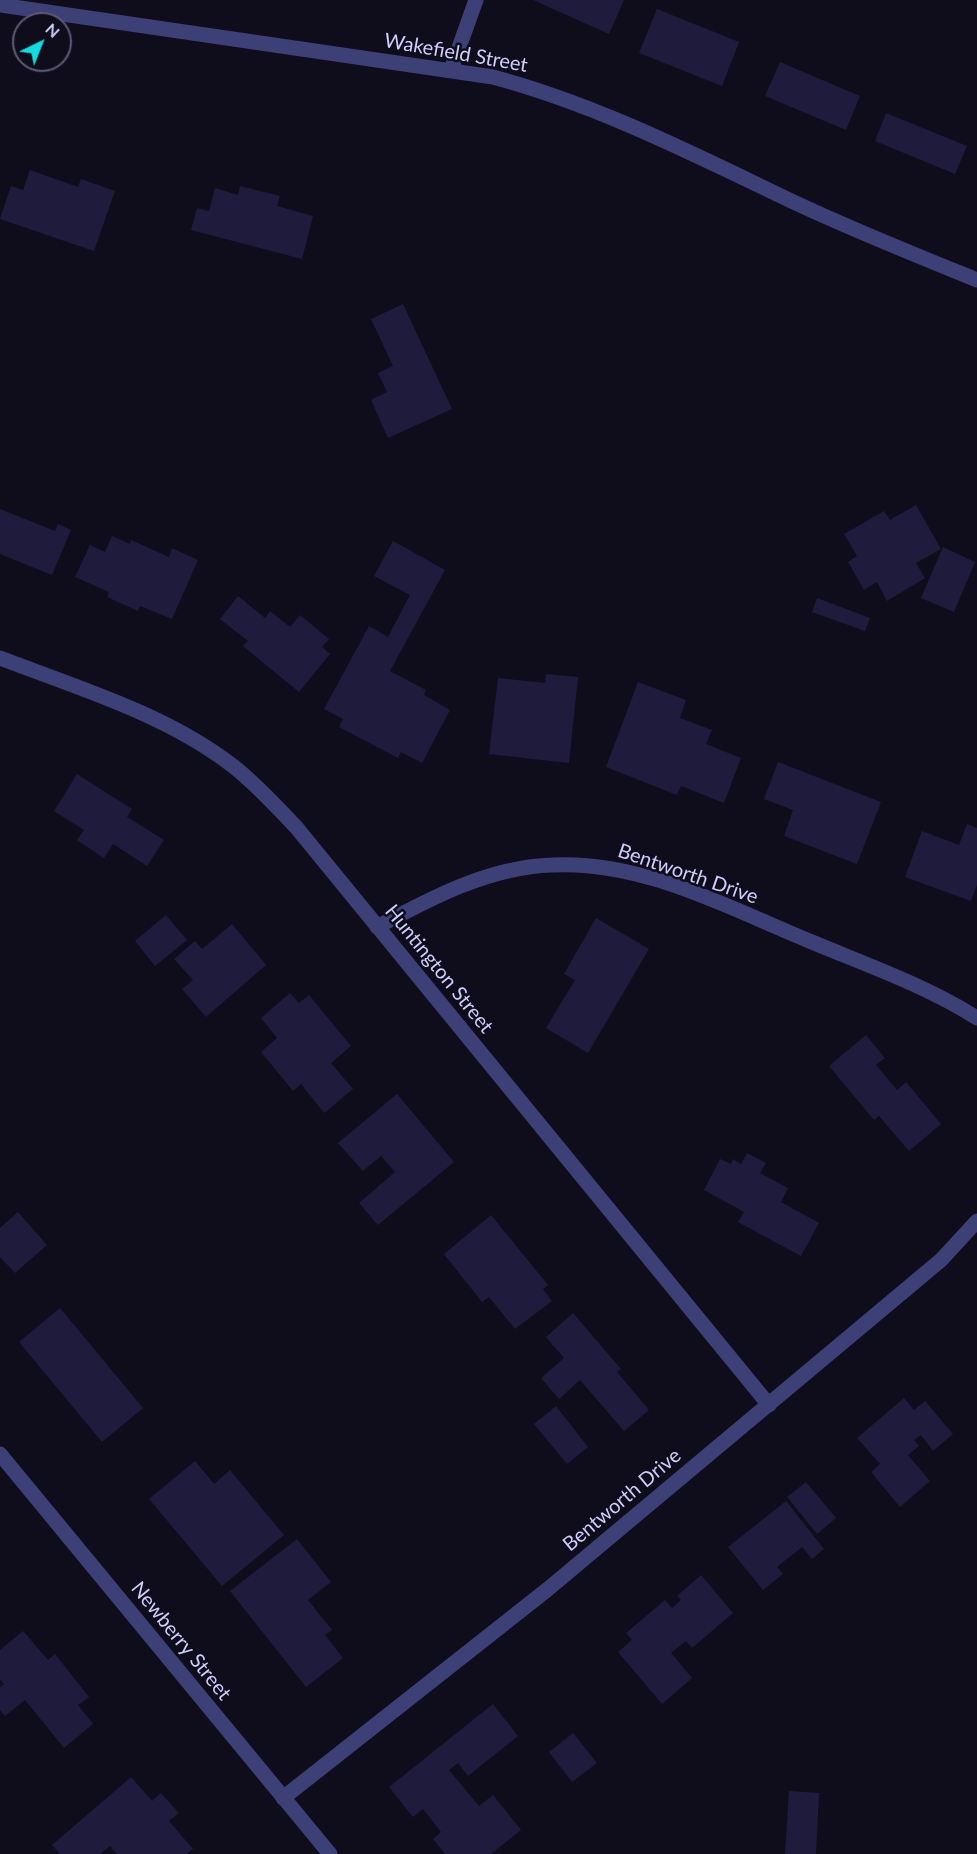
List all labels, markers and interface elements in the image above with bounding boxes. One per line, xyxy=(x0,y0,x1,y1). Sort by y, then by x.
north arrow xyxy=(12,12,72,72)
text: N xyxy=(42,19,64,41)
street label: Wakefield Street xyxy=(382,29,530,77)
street label: Bentworth Drive xyxy=(615,839,761,909)
street label: Huntington Street xyxy=(380,900,498,1038)
street label: Bentworth Drive xyxy=(558,1444,686,1556)
street label: Newberry Street xyxy=(126,1577,236,1705)

